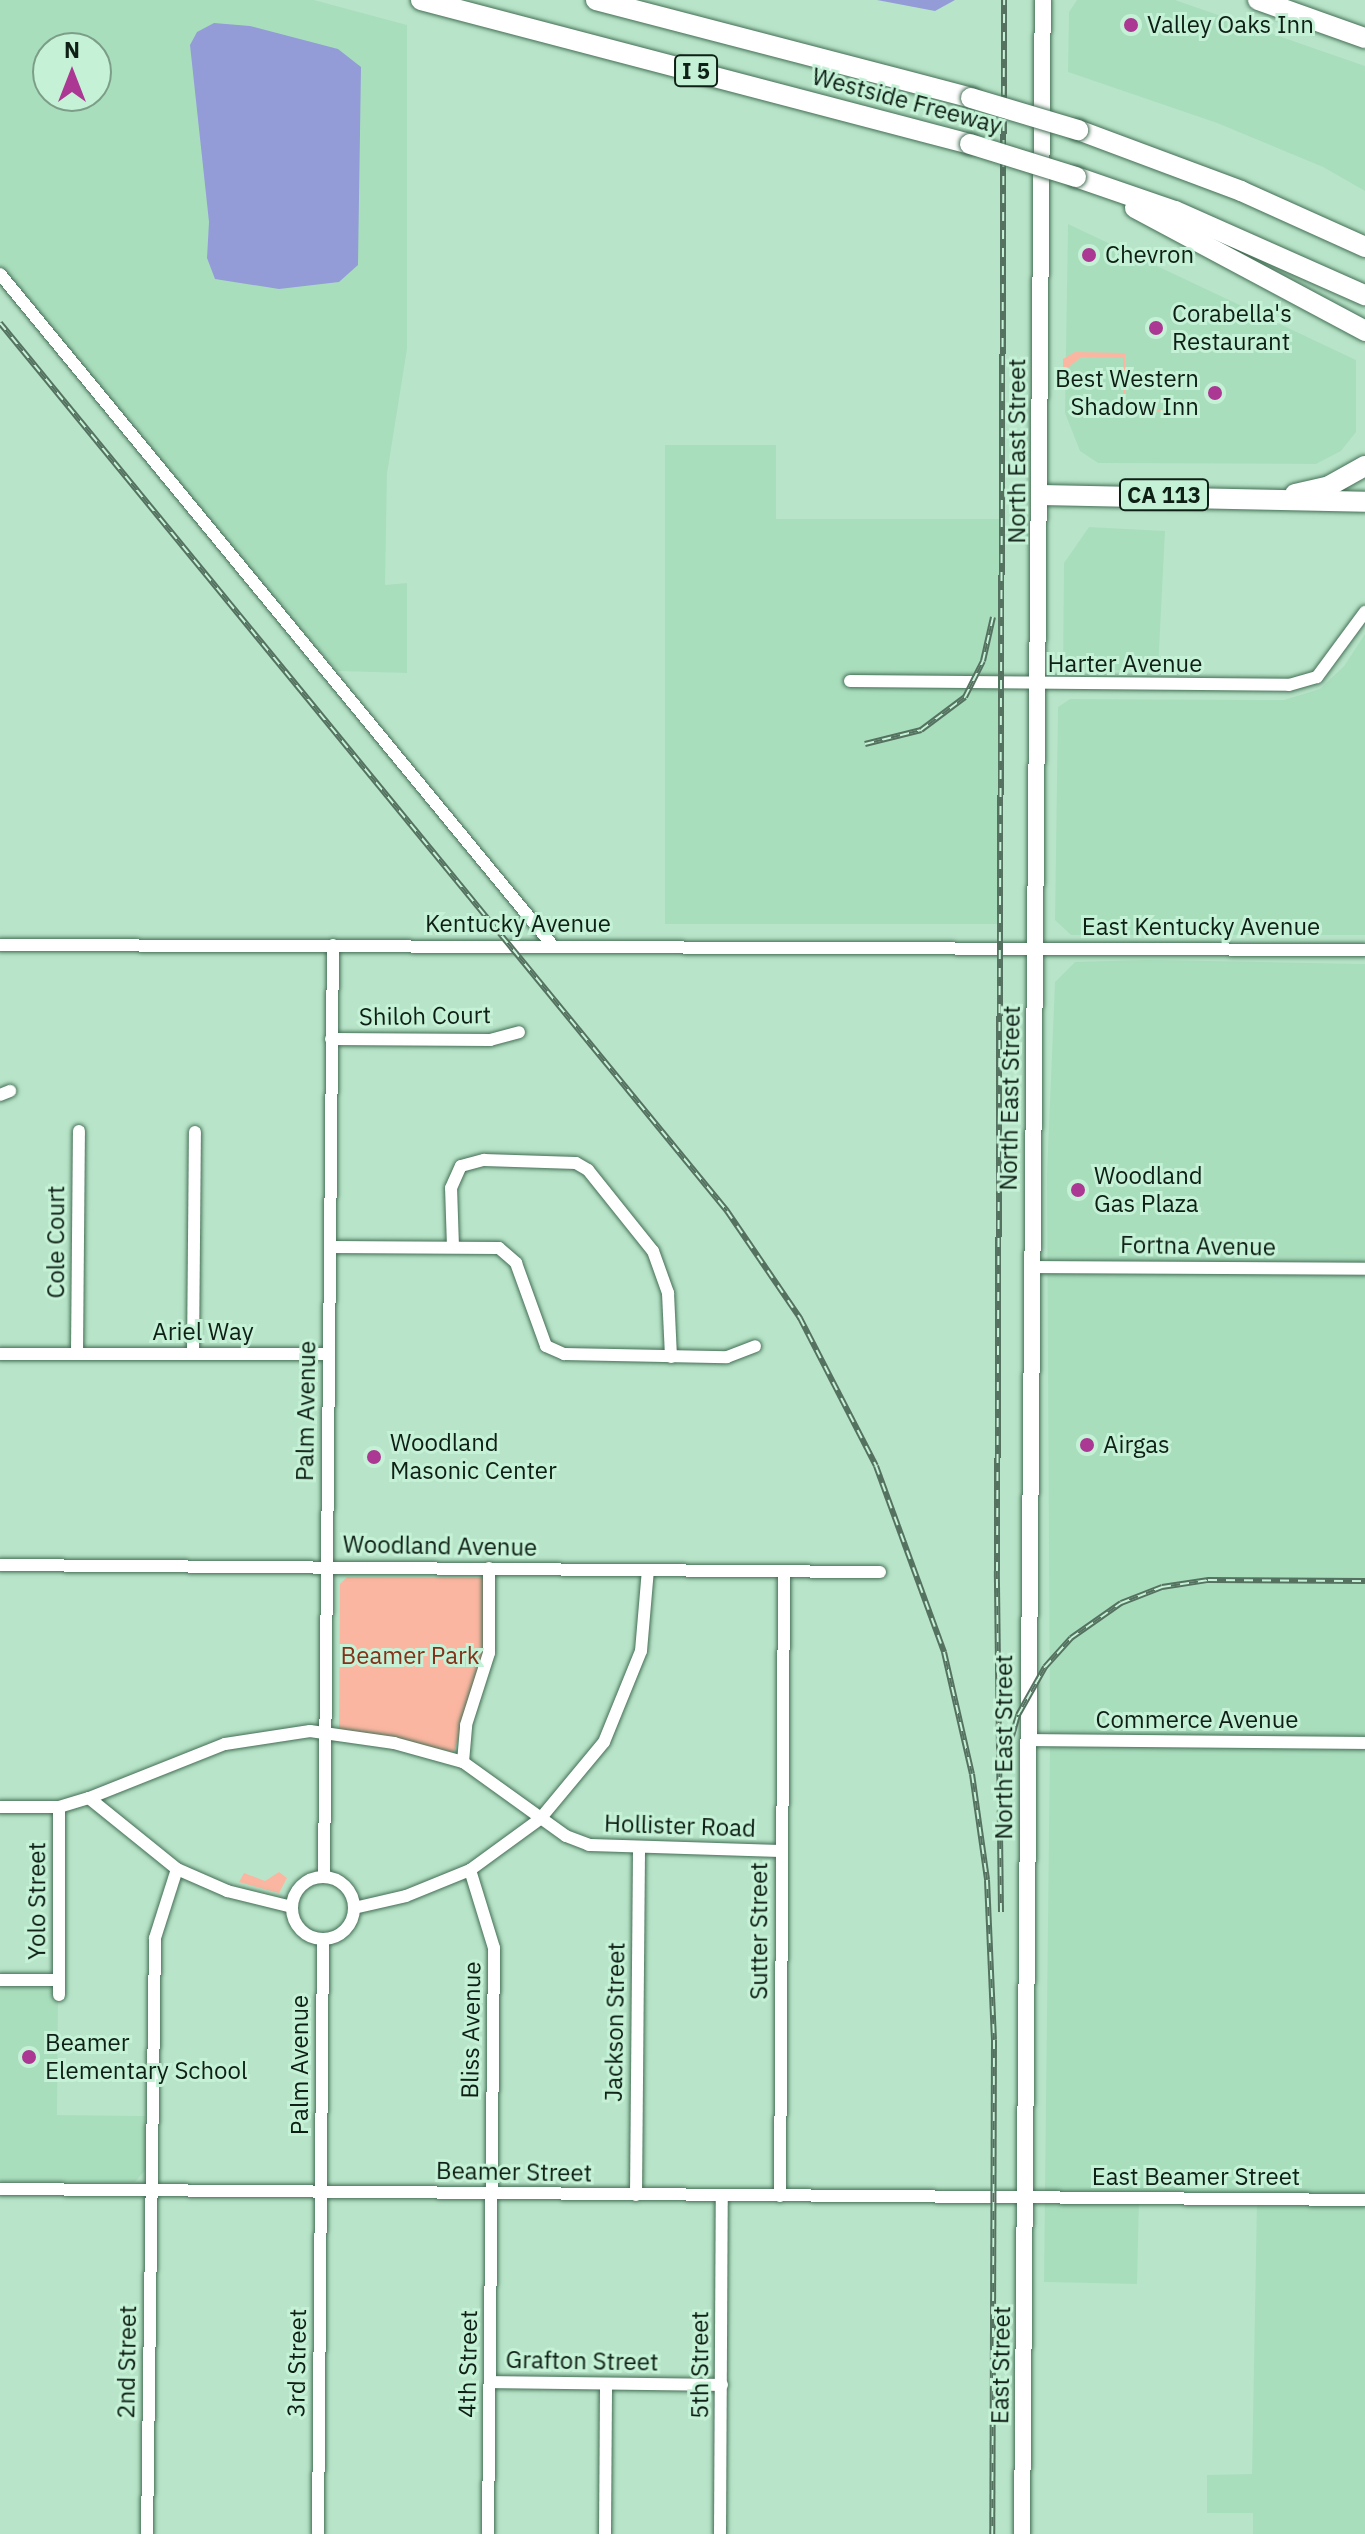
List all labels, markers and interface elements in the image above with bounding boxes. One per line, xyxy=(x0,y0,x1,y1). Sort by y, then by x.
place label: Valley Oaks Inn xyxy=(1147,11,1314,39)
marker: Valley Oaks Inn xyxy=(1122,16,1140,34)
north arrow xyxy=(32,32,112,112)
text: N xyxy=(64,35,80,64)
road number: I 5 xyxy=(674,53,718,89)
street label: Westside Freeway xyxy=(809,62,1005,140)
place label: Chevron xyxy=(1105,241,1194,269)
marker: Chevron xyxy=(1080,246,1098,264)
place label: Corabella's Restaurant xyxy=(1172,300,1292,356)
marker: Corabella's Restaurant xyxy=(1147,319,1165,337)
street label: North East Street xyxy=(1003,358,1031,544)
place label: Best Western Shadow Inn xyxy=(1055,365,1199,421)
marker: Best Western Shadow Inn xyxy=(1206,384,1224,402)
road number: CA 113 xyxy=(1118,477,1210,513)
street label: Harter Avenue xyxy=(1048,650,1202,678)
street label: Kentucky Avenue xyxy=(425,910,611,938)
street label: East Kentucky Avenue xyxy=(1082,913,1320,941)
street label: Shiloh Court xyxy=(359,1000,491,1032)
street label: North East Street xyxy=(994,1005,1026,1191)
place label: Woodland Gas Plaza xyxy=(1094,1162,1203,1218)
marker: Woodland Gas Plaza xyxy=(1069,1181,1087,1199)
street label: Cole Court xyxy=(42,1185,70,1299)
street label: Fortna Avenue xyxy=(1120,1230,1276,1262)
street label: Ariel Way xyxy=(152,1318,254,1346)
street label: Palm Avenue xyxy=(290,1341,322,1481)
place label: Woodland Masonic Center xyxy=(390,1429,557,1485)
place label: Airgas xyxy=(1103,1431,1170,1459)
marker: Airgas xyxy=(1078,1436,1096,1454)
marker: Woodland Masonic Center xyxy=(365,1448,383,1466)
street label: Woodland Avenue xyxy=(343,1530,537,1562)
park label: Beamer Park xyxy=(341,1642,479,1670)
street label: North East Street xyxy=(990,1654,1018,1840)
street label: Commerce Avenue xyxy=(1095,1706,1299,1734)
street label: Hollister Road xyxy=(604,1809,756,1843)
street label: Yolo Street xyxy=(23,1842,51,1960)
street label: Sutter Street xyxy=(745,1862,773,2000)
street label: Jackson Street xyxy=(599,1942,631,2102)
street label: Bliss Avenue xyxy=(455,1961,487,2099)
street label: Palm Avenue xyxy=(286,1995,314,2135)
place label: Beamer Elementary School xyxy=(45,2029,247,2085)
marker: Beamer Elementary School xyxy=(20,2048,38,2066)
street label: Beamer Street xyxy=(436,2156,592,2188)
street label: East Beamer Street xyxy=(1092,2163,1300,2191)
street label: 2nd Street xyxy=(112,2305,142,2419)
street label: East Street xyxy=(986,2306,1016,2424)
street label: 3rd Street xyxy=(282,2309,312,2417)
street label: 4th Street xyxy=(453,2310,483,2418)
street label: 5th Street xyxy=(686,2311,714,2419)
street label: Grafton Street xyxy=(505,2345,659,2377)

